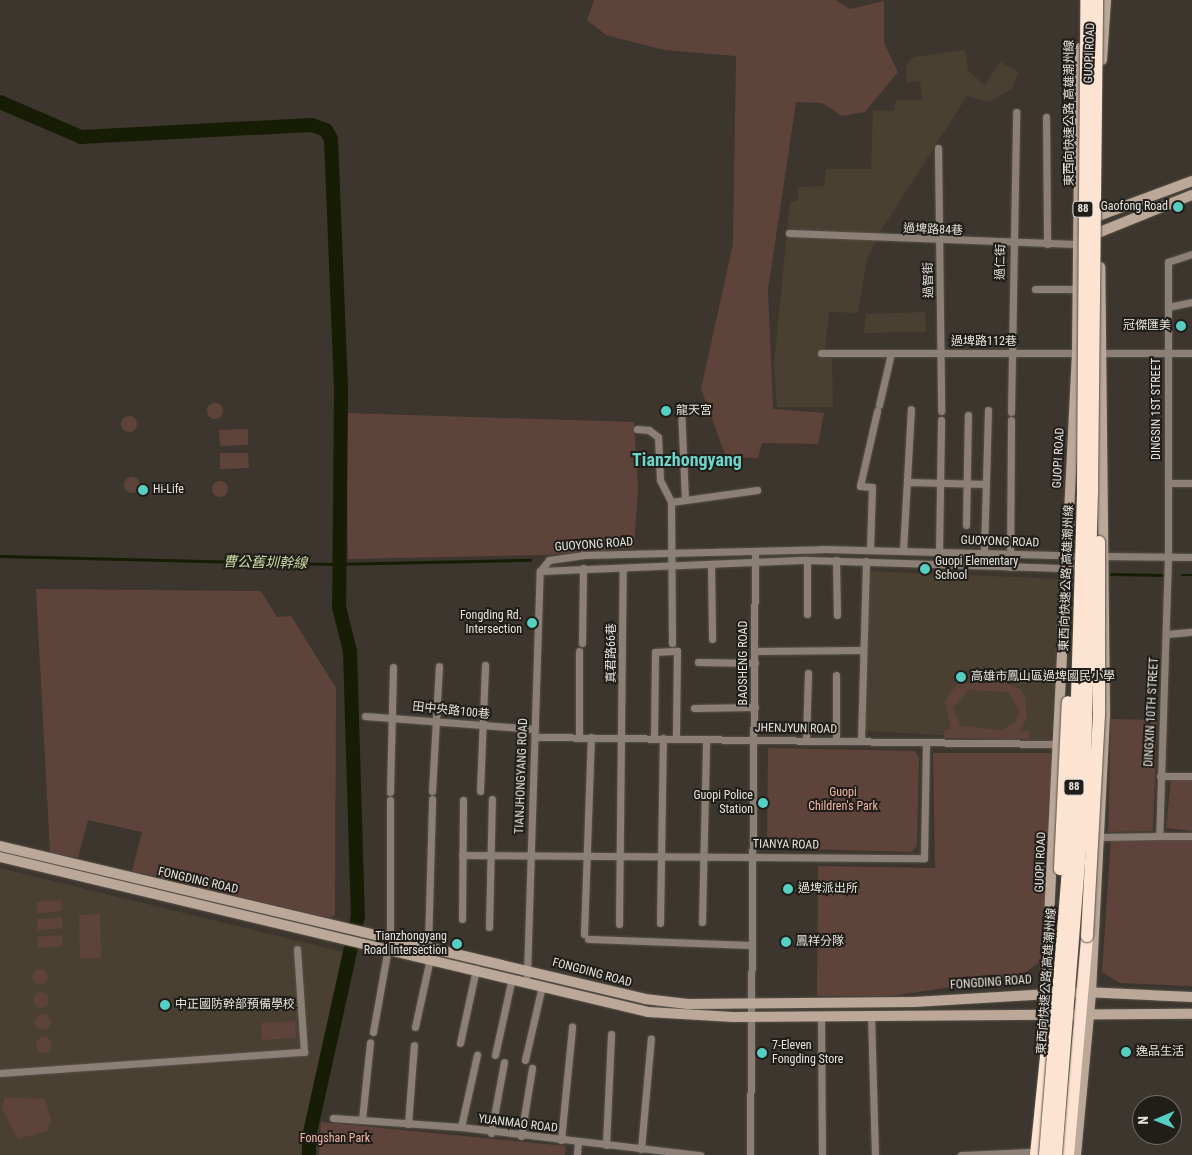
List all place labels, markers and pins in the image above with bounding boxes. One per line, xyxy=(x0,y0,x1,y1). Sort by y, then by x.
place label: Gaofong Road xyxy=(1101,200,1168,214)
marker: Gaofong Road xyxy=(1172,201,1184,213)
place label: 冠傑匯美 xyxy=(1123,319,1171,333)
marker: 冠傑匯美 xyxy=(1175,320,1187,332)
place label: 龍天宮 xyxy=(676,404,712,418)
marker: 龍天宮 xyxy=(660,405,672,417)
place label: Hi-Life xyxy=(153,483,184,497)
marker: Hi-Life xyxy=(137,484,149,496)
place label: Guopi Elementary School xyxy=(935,555,1018,583)
marker: Guopi Elementary School xyxy=(919,563,931,575)
place label: Fongding Rd. Intersection xyxy=(460,609,522,637)
marker: Fongding Rd. Intersection xyxy=(526,617,538,629)
place label: 高雄市鳳山區過埤國民小學 xyxy=(971,670,1115,684)
marker: 高雄市鳳山區過埤國民小學 xyxy=(955,671,967,683)
place label: Guopi Police Station xyxy=(693,789,753,817)
marker: Guopi Police Station xyxy=(757,797,769,809)
place label: 過埤派出所 xyxy=(798,882,858,896)
marker: 過埤派出所 xyxy=(782,883,794,895)
place label: Tianzhongyang Road Intersection xyxy=(364,930,447,958)
place label: 鳳祥分隊 xyxy=(796,935,844,949)
marker: 鳳祥分隊 xyxy=(780,936,792,948)
marker: Tianzhongyang Road Intersection xyxy=(451,938,463,950)
place label: 中正國防幹部預備學校 xyxy=(175,998,295,1012)
marker: 中正國防幹部預備學校 xyxy=(159,999,171,1011)
place label: 7-Eleven Fongding Store xyxy=(772,1039,843,1067)
place label: 逸品生活 xyxy=(1136,1045,1184,1059)
marker: 逸品生活 xyxy=(1120,1046,1132,1058)
marker: 7-Eleven Fongding Store xyxy=(756,1047,768,1059)

